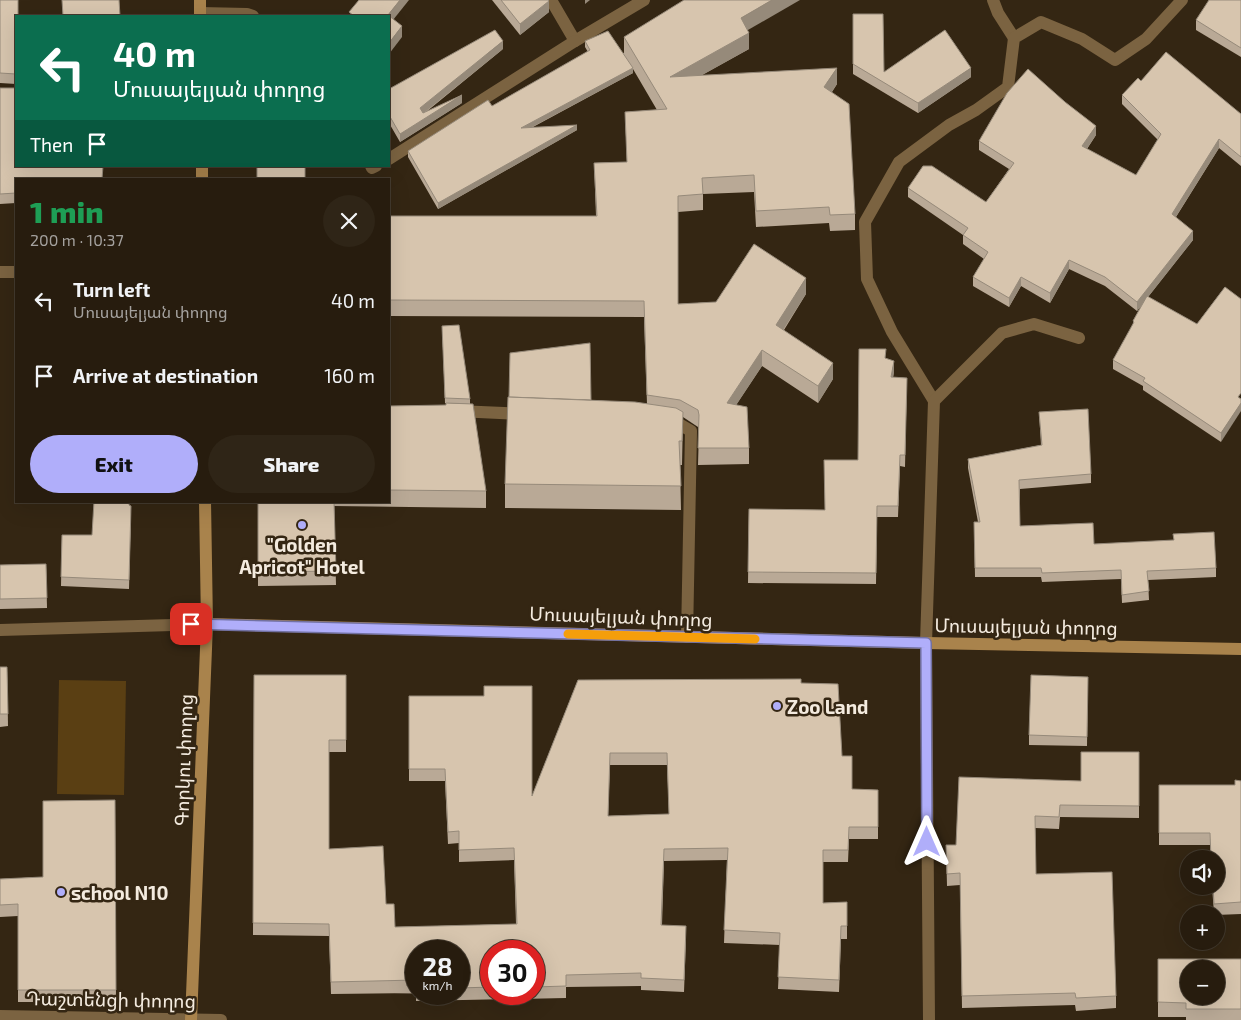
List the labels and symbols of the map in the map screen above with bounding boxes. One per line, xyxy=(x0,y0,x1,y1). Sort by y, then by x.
marker: "Golden Apricot" Hotel xyxy=(296,519,308,531)
place label: "Golden Apricot" Hotel xyxy=(239,533,366,578)
street label: Մուսայելյան փողոց xyxy=(529,601,713,632)
pin xyxy=(170,603,212,645)
street label: Մուսայելյան փողոց xyxy=(934,613,1118,640)
street label: Գորկու փողոց xyxy=(169,693,198,827)
place label: Zoo Land xyxy=(787,695,868,718)
marker: Zoo Land xyxy=(771,700,783,712)
position arrow xyxy=(900,815,952,867)
place label: school N10 xyxy=(71,881,168,904)
marker: school N10 xyxy=(55,886,67,898)
speed limit sign: 30 xyxy=(480,940,545,1005)
street label: Դաշտենցի փողոց xyxy=(26,986,196,1013)

